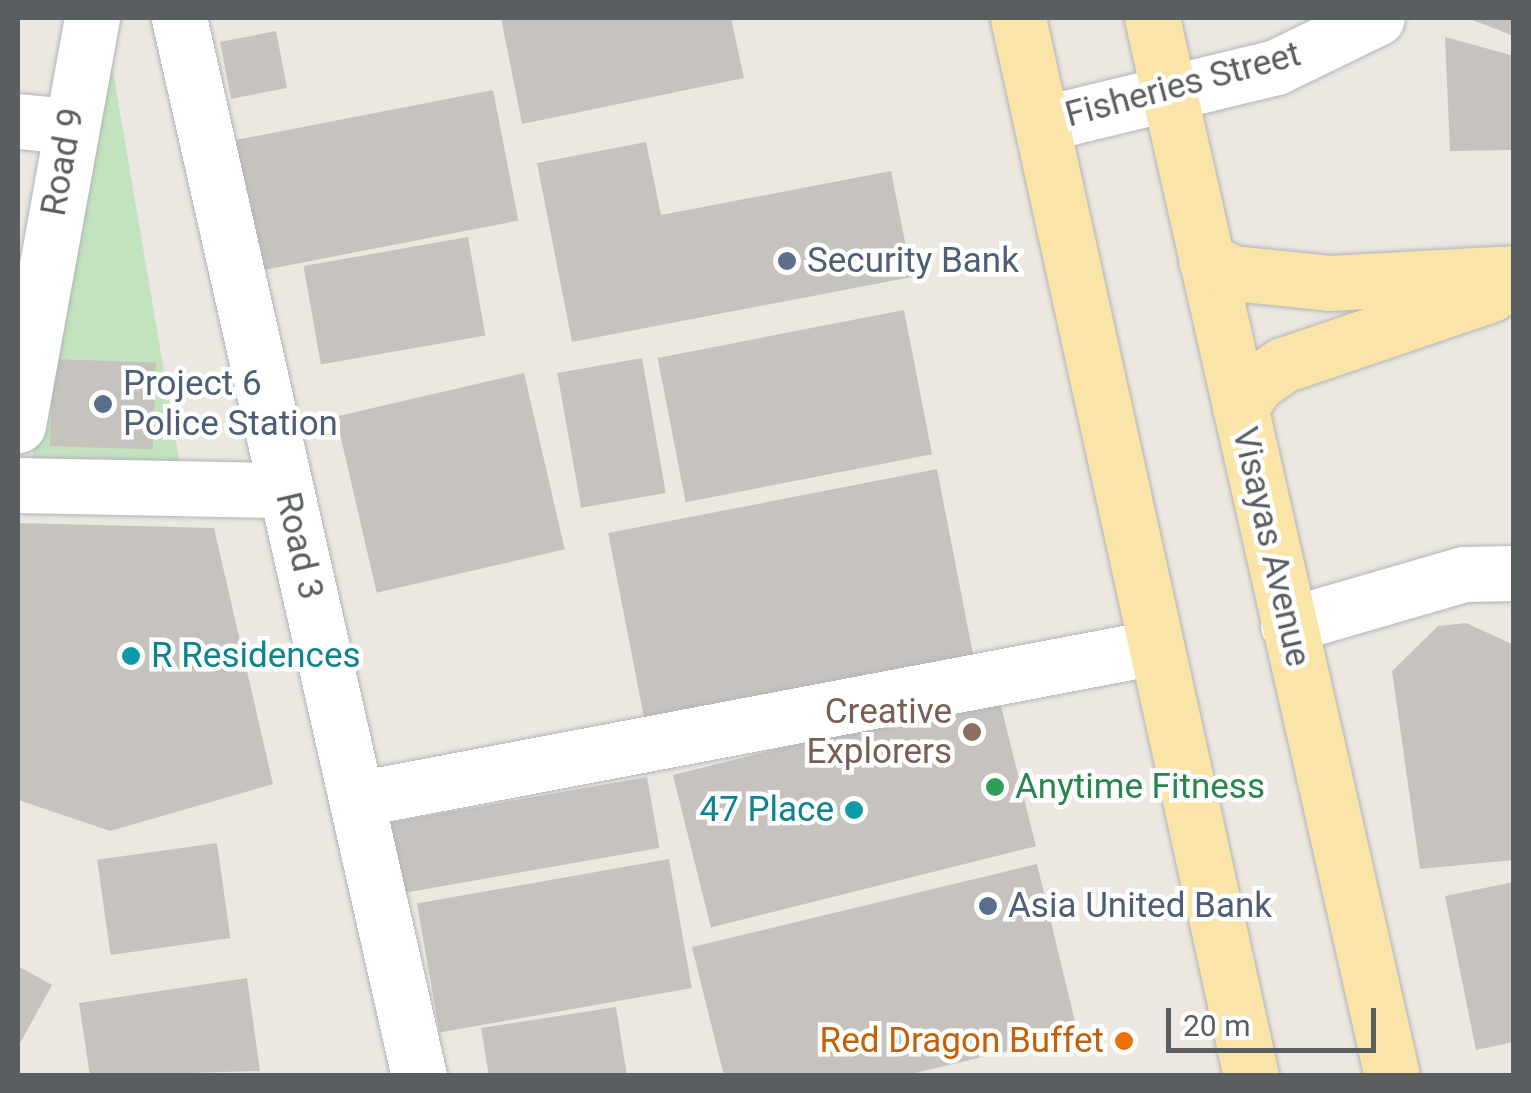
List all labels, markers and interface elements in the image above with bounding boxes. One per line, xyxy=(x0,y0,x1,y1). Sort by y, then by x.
street label: Fisheries Street xyxy=(1061,33,1305,137)
street label: Road 9 xyxy=(33,105,93,219)
place label: Security Bank xyxy=(807,240,1019,282)
marker: Security Bank xyxy=(776,250,798,272)
place label: Project 6 Police Station xyxy=(123,363,338,445)
marker: Project 6 Police Station xyxy=(92,393,114,415)
street label: Visayas Avenue xyxy=(1223,423,1319,671)
street label: Road 3 xyxy=(266,488,332,604)
place label: R Residences xyxy=(151,635,361,677)
marker: R Residences xyxy=(120,645,142,667)
place label: Creative Explorers xyxy=(807,691,952,773)
marker: Creative Explorers xyxy=(961,721,983,743)
place label: Anytime Fitness xyxy=(1015,766,1265,808)
marker: Anytime Fitness xyxy=(984,776,1006,798)
place label: 47 Place xyxy=(699,789,834,831)
marker: 47 Place xyxy=(843,799,865,821)
place label: Asia United Bank xyxy=(1008,885,1272,927)
marker: Asia United Bank xyxy=(977,895,999,917)
scale bar xyxy=(1171,988,1381,1050)
text: 20 m xyxy=(1183,1008,1250,1043)
place label: Red Dragon Buffet xyxy=(820,1020,1104,1062)
marker: Red Dragon Buffet xyxy=(1113,1030,1135,1052)

